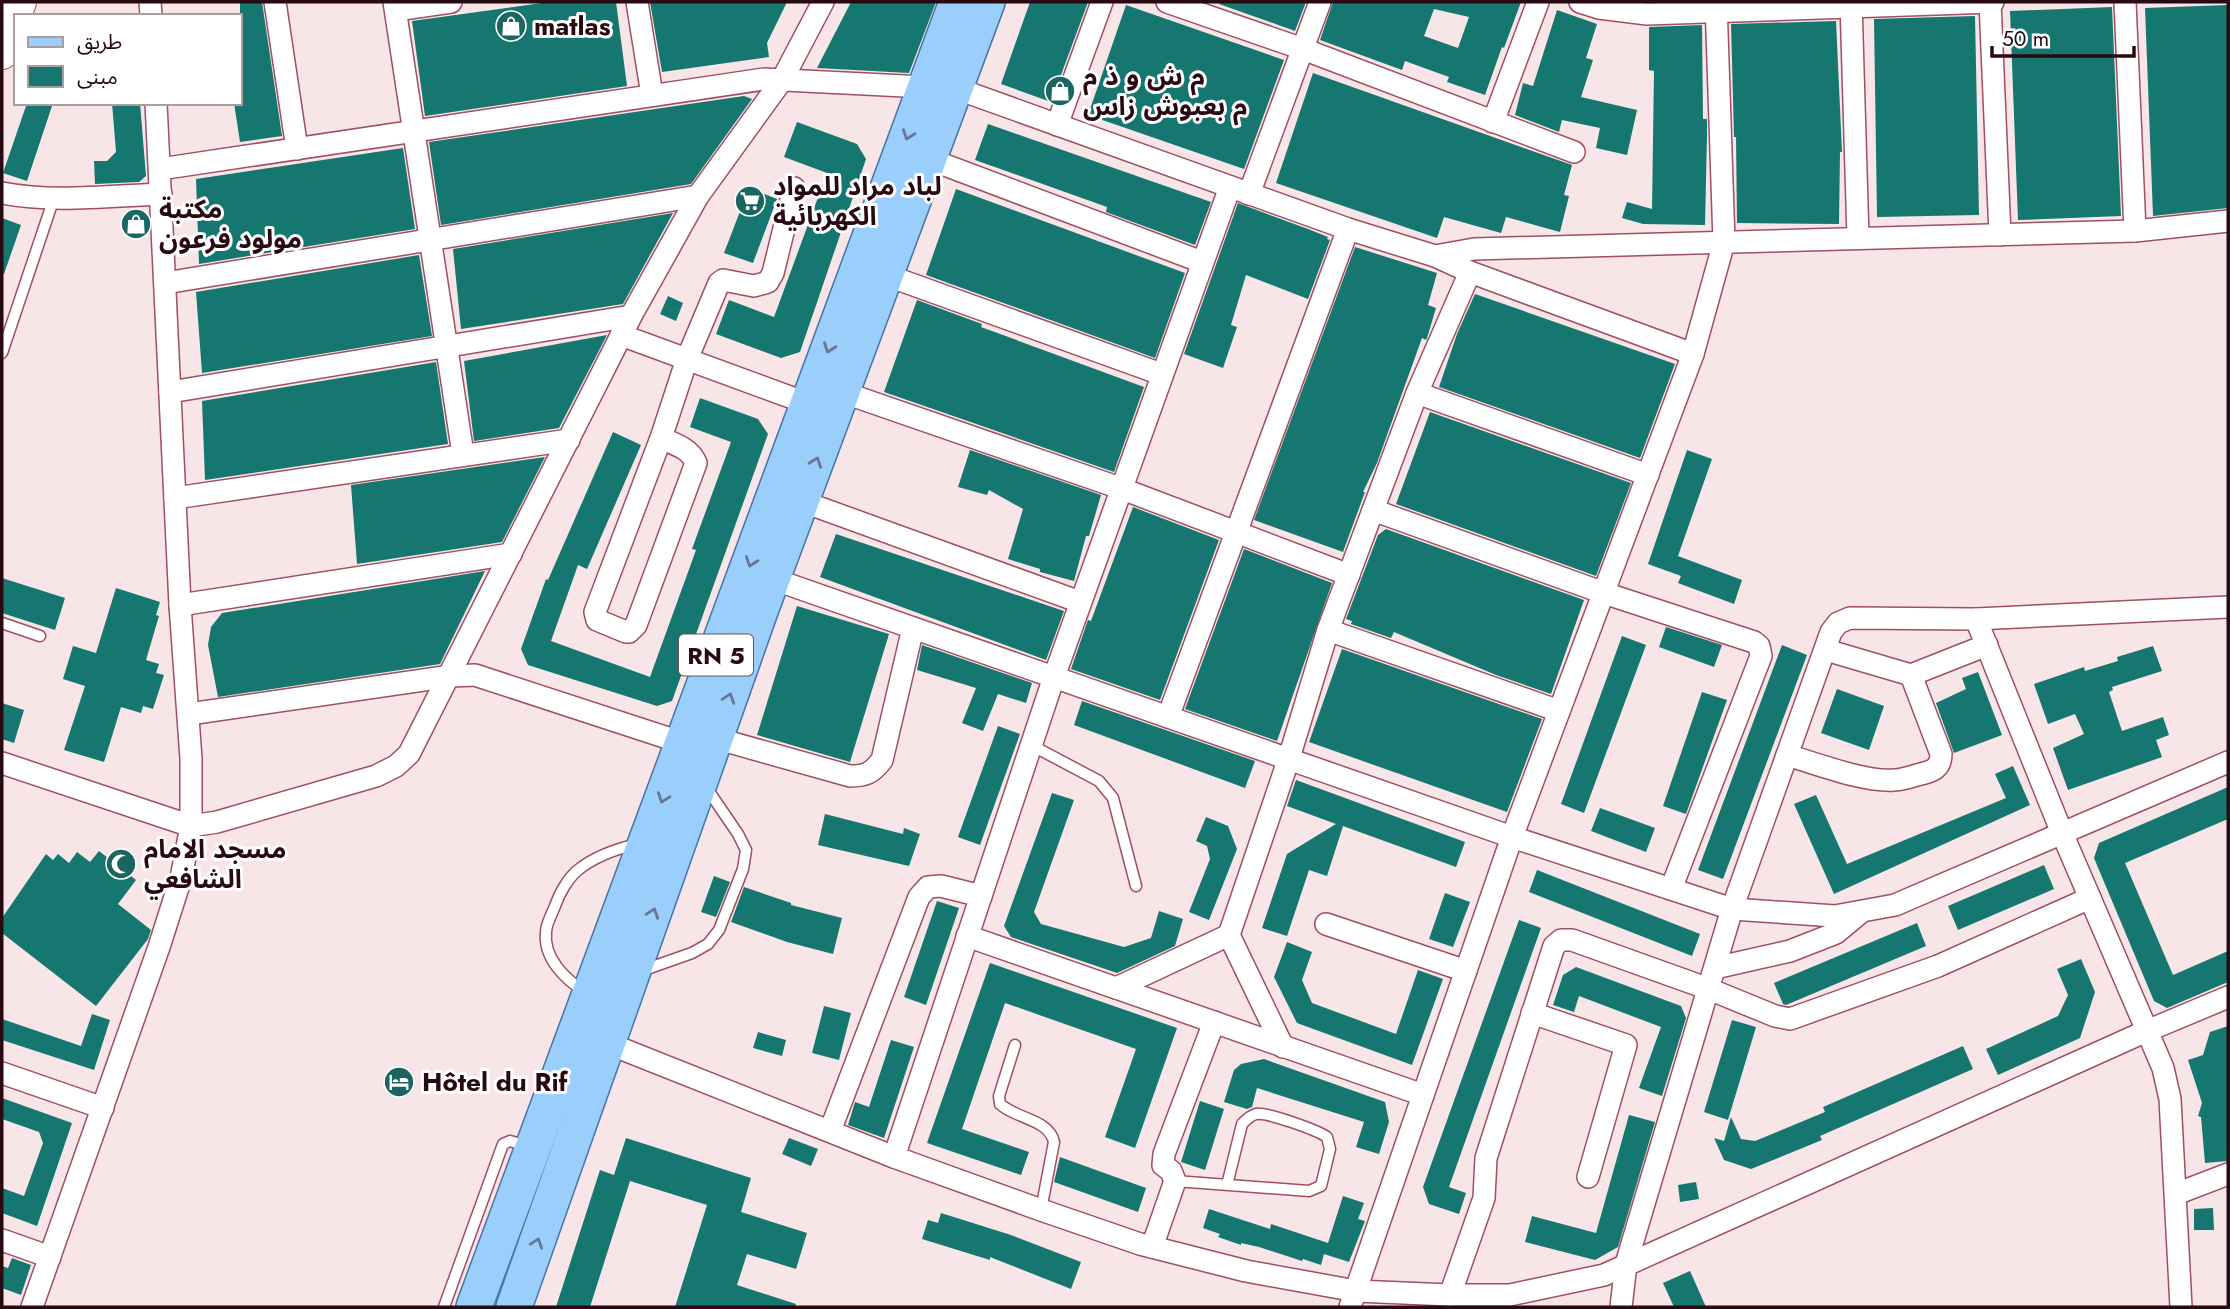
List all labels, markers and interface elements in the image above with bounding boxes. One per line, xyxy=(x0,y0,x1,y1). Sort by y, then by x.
place label: matlas xyxy=(534,7,611,45)
shop icon: matlas xyxy=(494,9,528,43)
legend xyxy=(14,14,242,105)
scale bar xyxy=(1992,14,2134,58)
text: 50 m xyxy=(2002,24,2049,54)
text: طريق xyxy=(77,27,122,57)
place label: م ش و ذ م م بعبوش زاس xyxy=(1083,57,1247,126)
text: مبنى xyxy=(77,62,118,92)
shop icon: م ش و ذ م م بعبوش زاس xyxy=(1043,74,1077,108)
one-way arrow xyxy=(902,128,916,140)
place label: لباد مراد للمواد الكهربائية xyxy=(773,167,942,235)
supermarket icon: لباد مراد للمواد الكهربائية xyxy=(733,184,767,218)
place label: مكتبة مولود فرعون xyxy=(159,190,302,258)
shop icon: مكتبة مولود فرعون xyxy=(119,207,153,241)
one-way arrow xyxy=(823,342,837,354)
one-way arrow xyxy=(808,456,822,468)
one-way arrow xyxy=(745,555,759,567)
road number: RN 5 xyxy=(679,634,753,676)
one-way arrow xyxy=(721,693,735,705)
one-way arrow xyxy=(657,791,671,803)
place label: مسجد الامام الشافعي xyxy=(144,830,286,900)
mosque icon: مسجد الامام الشافعي xyxy=(104,847,138,881)
one-way arrow xyxy=(645,907,659,919)
place label: Hôtel du Rif xyxy=(422,1063,569,1101)
hotel icon: Hôtel du Rif xyxy=(382,1065,416,1099)
one-way arrow xyxy=(529,1237,543,1249)

